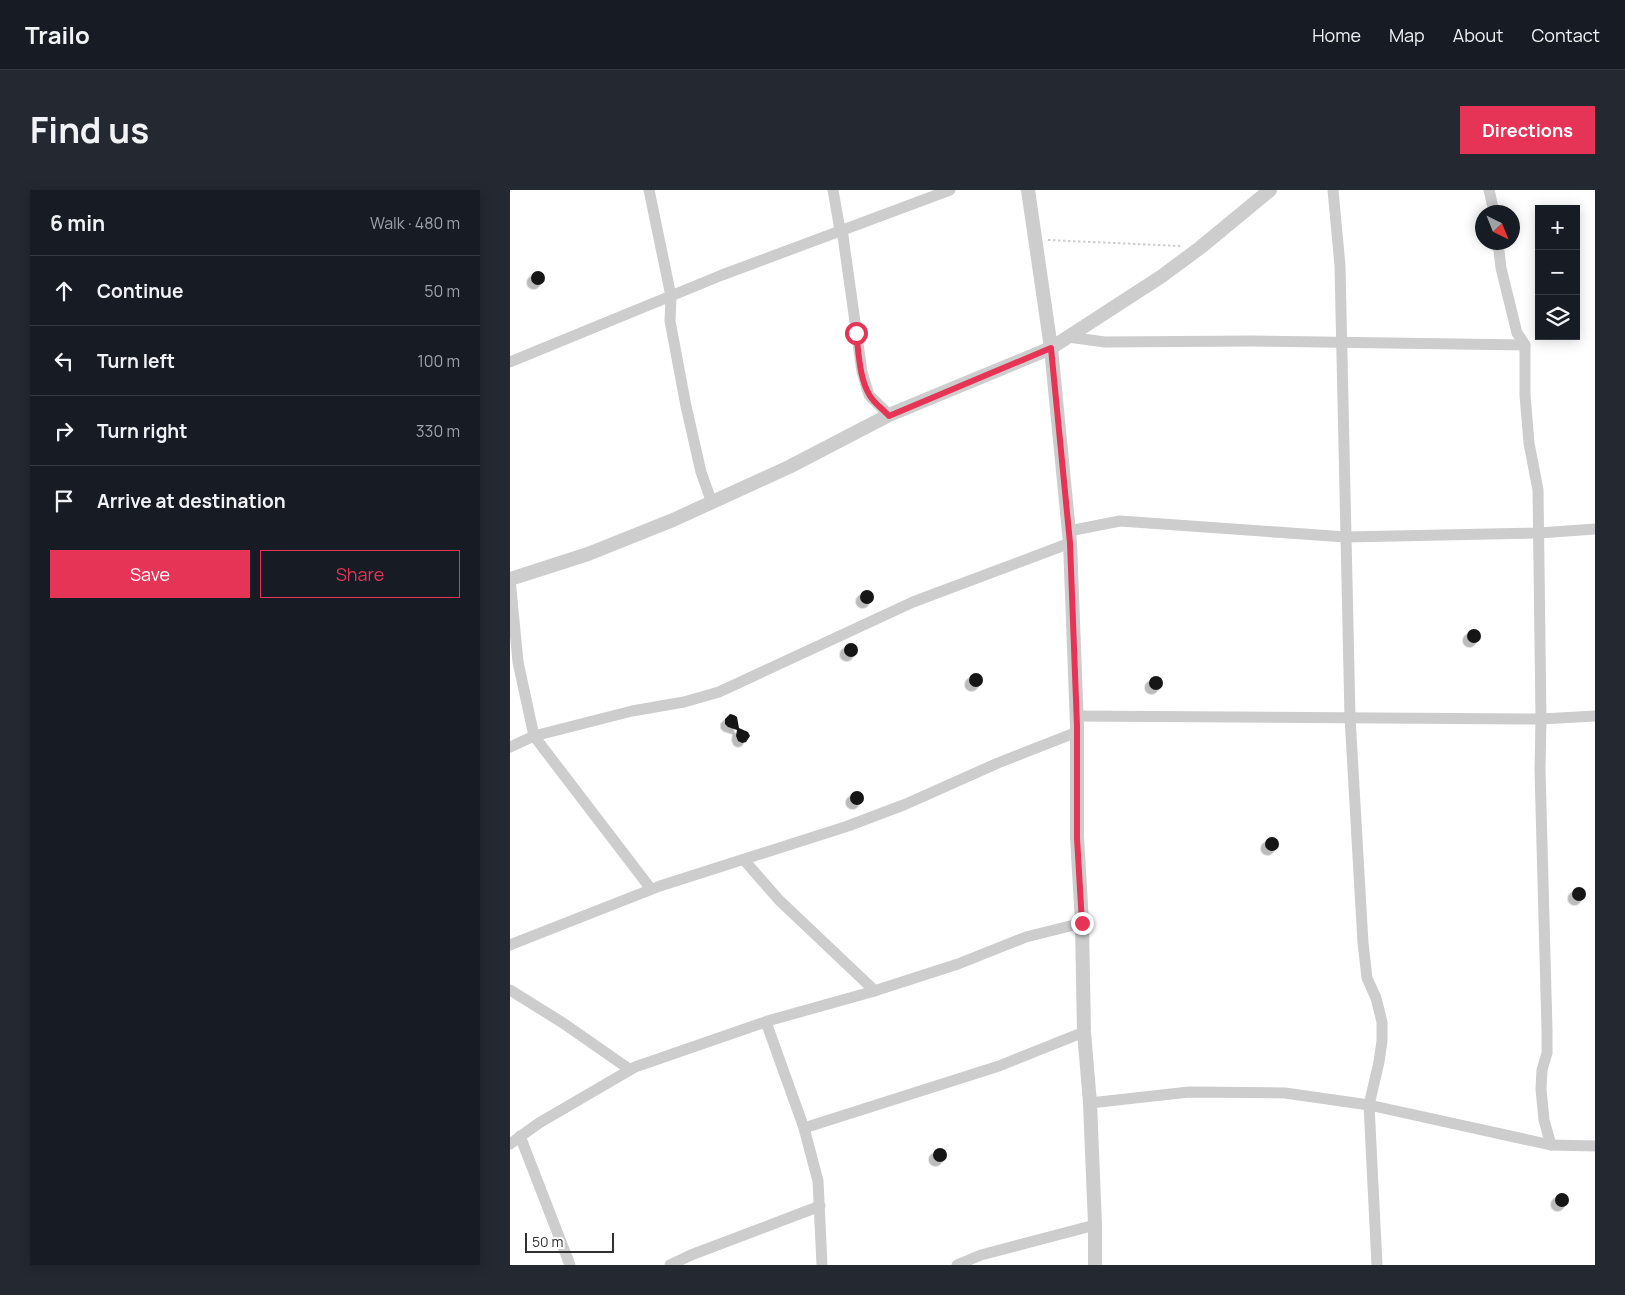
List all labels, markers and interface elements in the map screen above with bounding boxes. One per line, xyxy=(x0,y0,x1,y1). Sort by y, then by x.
text: Trailo xyxy=(25,18,90,51)
text: Home xyxy=(1312,23,1361,47)
text: Map xyxy=(1389,23,1425,47)
text: About xyxy=(1453,23,1503,47)
text: Contact xyxy=(1531,23,1600,47)
text: Find us xyxy=(30,106,149,154)
button: Directions xyxy=(1460,106,1595,154)
north arrow xyxy=(1475,205,1520,250)
map controls xyxy=(1535,205,1580,340)
button: + xyxy=(1535,205,1580,250)
text: 6 min xyxy=(50,209,105,237)
text: Walk · 480 m xyxy=(370,212,460,234)
button: − xyxy=(1535,250,1580,295)
icon: ahead xyxy=(50,277,78,305)
text: Continue xyxy=(97,278,183,304)
text: 50 m xyxy=(424,280,460,302)
button: layers xyxy=(1535,295,1580,340)
route start xyxy=(845,322,868,345)
icon: left xyxy=(50,347,78,375)
text: Turn left xyxy=(97,348,175,374)
text: 100 m xyxy=(417,350,460,372)
icon: right xyxy=(50,417,78,445)
text: Turn right xyxy=(97,418,187,444)
text: 330 m xyxy=(416,420,460,442)
icon: arrive xyxy=(50,487,78,515)
text: Arrive at destination xyxy=(97,488,286,514)
button: Save xyxy=(50,550,250,598)
button: Share xyxy=(260,550,460,598)
route end xyxy=(1071,912,1094,935)
scale bar xyxy=(525,1230,614,1253)
text: 50 m xyxy=(532,1232,563,1251)

